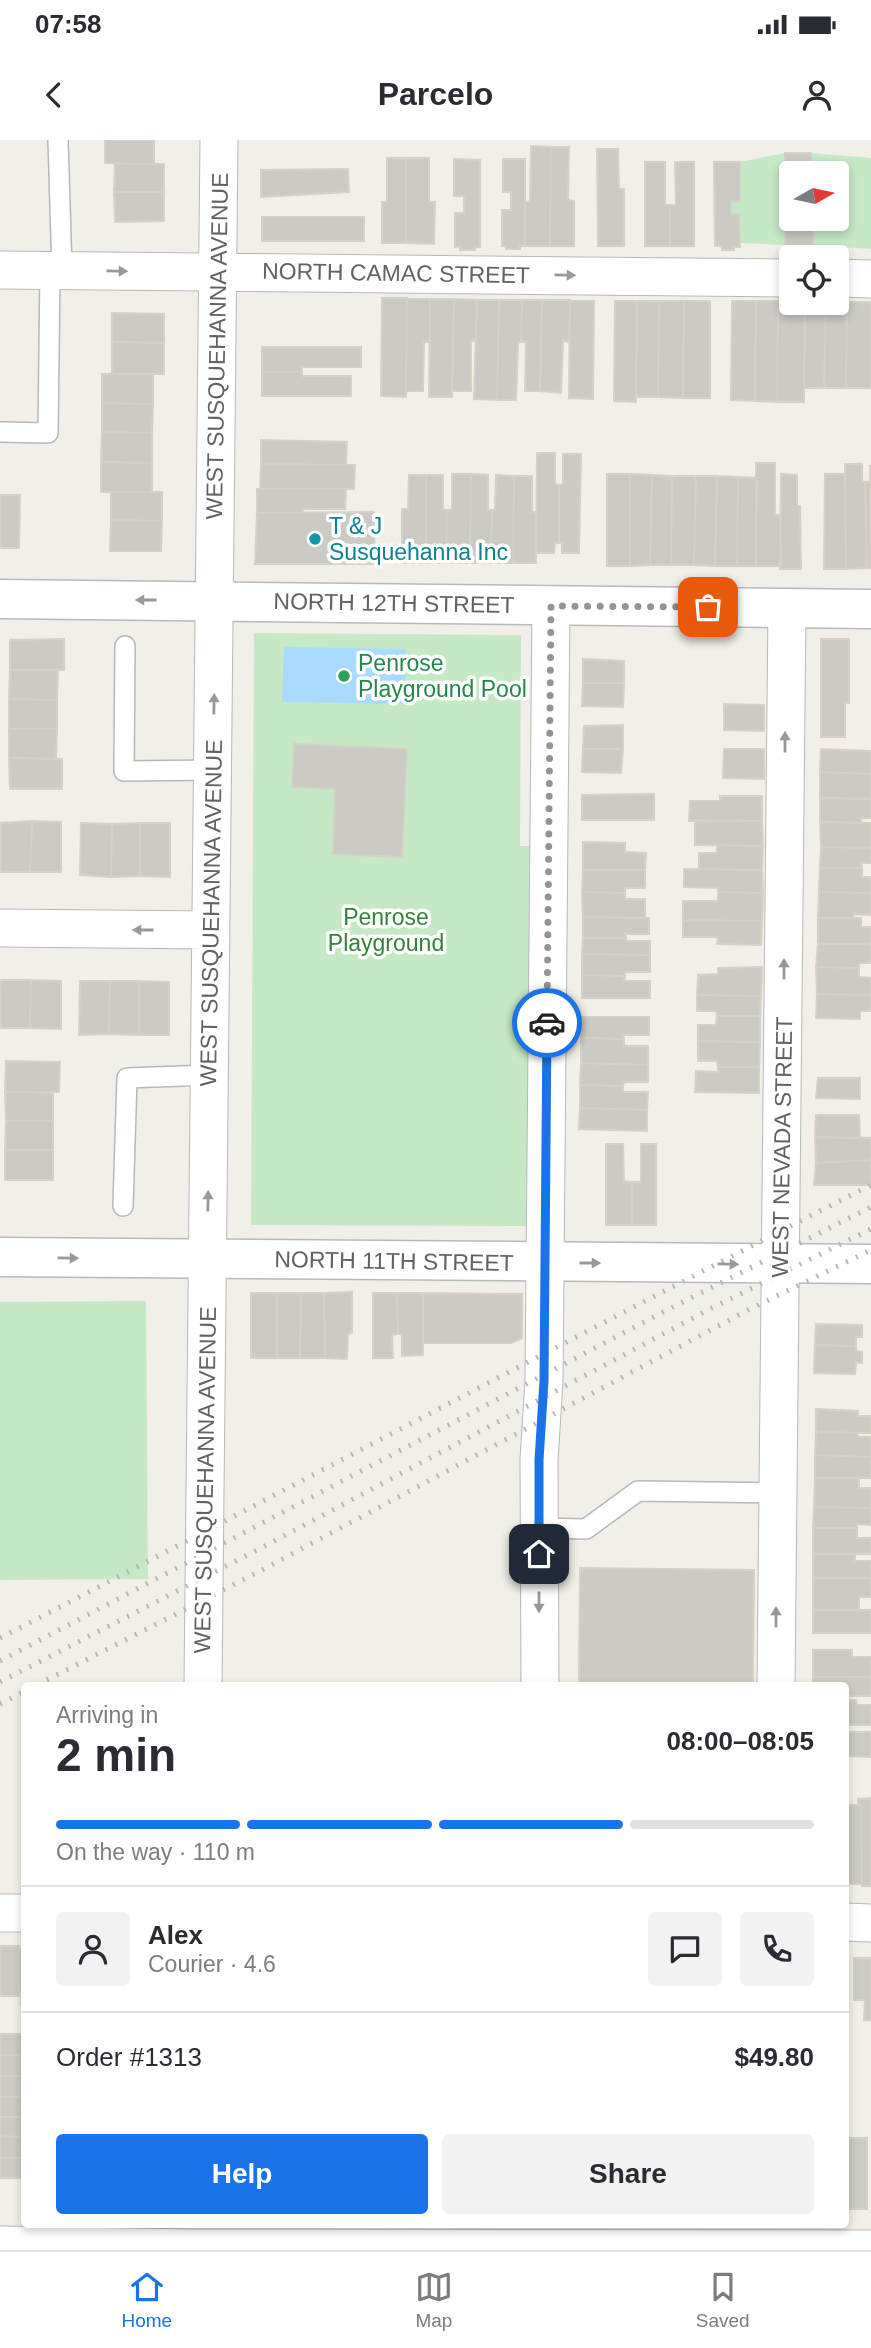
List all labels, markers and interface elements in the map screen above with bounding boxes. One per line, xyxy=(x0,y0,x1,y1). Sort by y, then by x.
text: 07:58 xyxy=(35,9,102,39)
icon: back xyxy=(35,76,73,114)
text: Parcelo xyxy=(378,76,493,112)
icon: person xyxy=(798,76,836,114)
north arrow xyxy=(779,161,849,231)
map controls xyxy=(779,161,849,315)
street label: WEST SUSQUEHANNA AVENUE xyxy=(201,172,233,520)
button: locate xyxy=(779,245,849,315)
street label: NORTH CAMAC STREET xyxy=(262,258,530,288)
one-way arrow xyxy=(106,265,128,277)
one-way arrow xyxy=(554,269,576,281)
place label: T & J Susquehanna Inc xyxy=(329,513,508,565)
marker: T & J Susquehanna Inc xyxy=(307,531,323,547)
pin xyxy=(678,577,738,637)
street label: NORTH 12TH STREET xyxy=(273,588,515,618)
icon: bag xyxy=(689,588,727,626)
one-way arrow xyxy=(135,594,157,606)
place label: Penrose Playground Pool xyxy=(358,650,527,702)
marker: Penrose Playground Pool xyxy=(336,668,352,684)
one-way arrow xyxy=(208,692,219,714)
one-way arrow xyxy=(780,731,791,753)
street label: WEST SUSQUEHANNA AVENUE xyxy=(195,739,227,1087)
park label: Penrose Playground xyxy=(328,904,444,956)
one-way arrow xyxy=(132,924,154,936)
one-way arrow xyxy=(778,958,790,980)
courier xyxy=(512,988,582,1058)
icon: car xyxy=(528,1004,566,1042)
street label: WEST NEVADA STREET xyxy=(767,1016,797,1278)
one-way arrow xyxy=(202,1189,214,1211)
street label: NORTH 11TH STREET xyxy=(274,1246,514,1276)
one-way arrow xyxy=(57,1252,79,1264)
one-way arrow xyxy=(579,1257,601,1269)
one-way arrow xyxy=(717,1258,739,1270)
street label: WEST SUSQUEHANNA AVENUE xyxy=(189,1306,221,1654)
pin xyxy=(509,1524,569,1584)
icon: home xyxy=(520,1535,558,1573)
one-way arrow xyxy=(533,1591,545,1613)
one-way arrow xyxy=(770,1606,782,1628)
text: Arriving in xyxy=(56,1702,158,1728)
text: 08:00–08:05 xyxy=(667,1726,814,1756)
text: 2 min xyxy=(56,1729,176,1781)
text: On the way · 110 m xyxy=(56,1839,255,1865)
button: person xyxy=(56,1912,130,1986)
button: chat xyxy=(648,1912,722,1986)
button: phone xyxy=(740,1912,814,1986)
text: Alex xyxy=(148,1920,203,1950)
text: Courier · 4.6 xyxy=(148,1951,276,1977)
text: Order #1313 xyxy=(56,2042,202,2072)
text: $49.80 xyxy=(734,2042,814,2072)
button: Help xyxy=(56,2134,428,2214)
button: Share xyxy=(442,2134,814,2214)
tab: Home xyxy=(121,2268,172,2332)
tab: Map xyxy=(415,2268,453,2332)
tab: Saved xyxy=(696,2268,750,2332)

